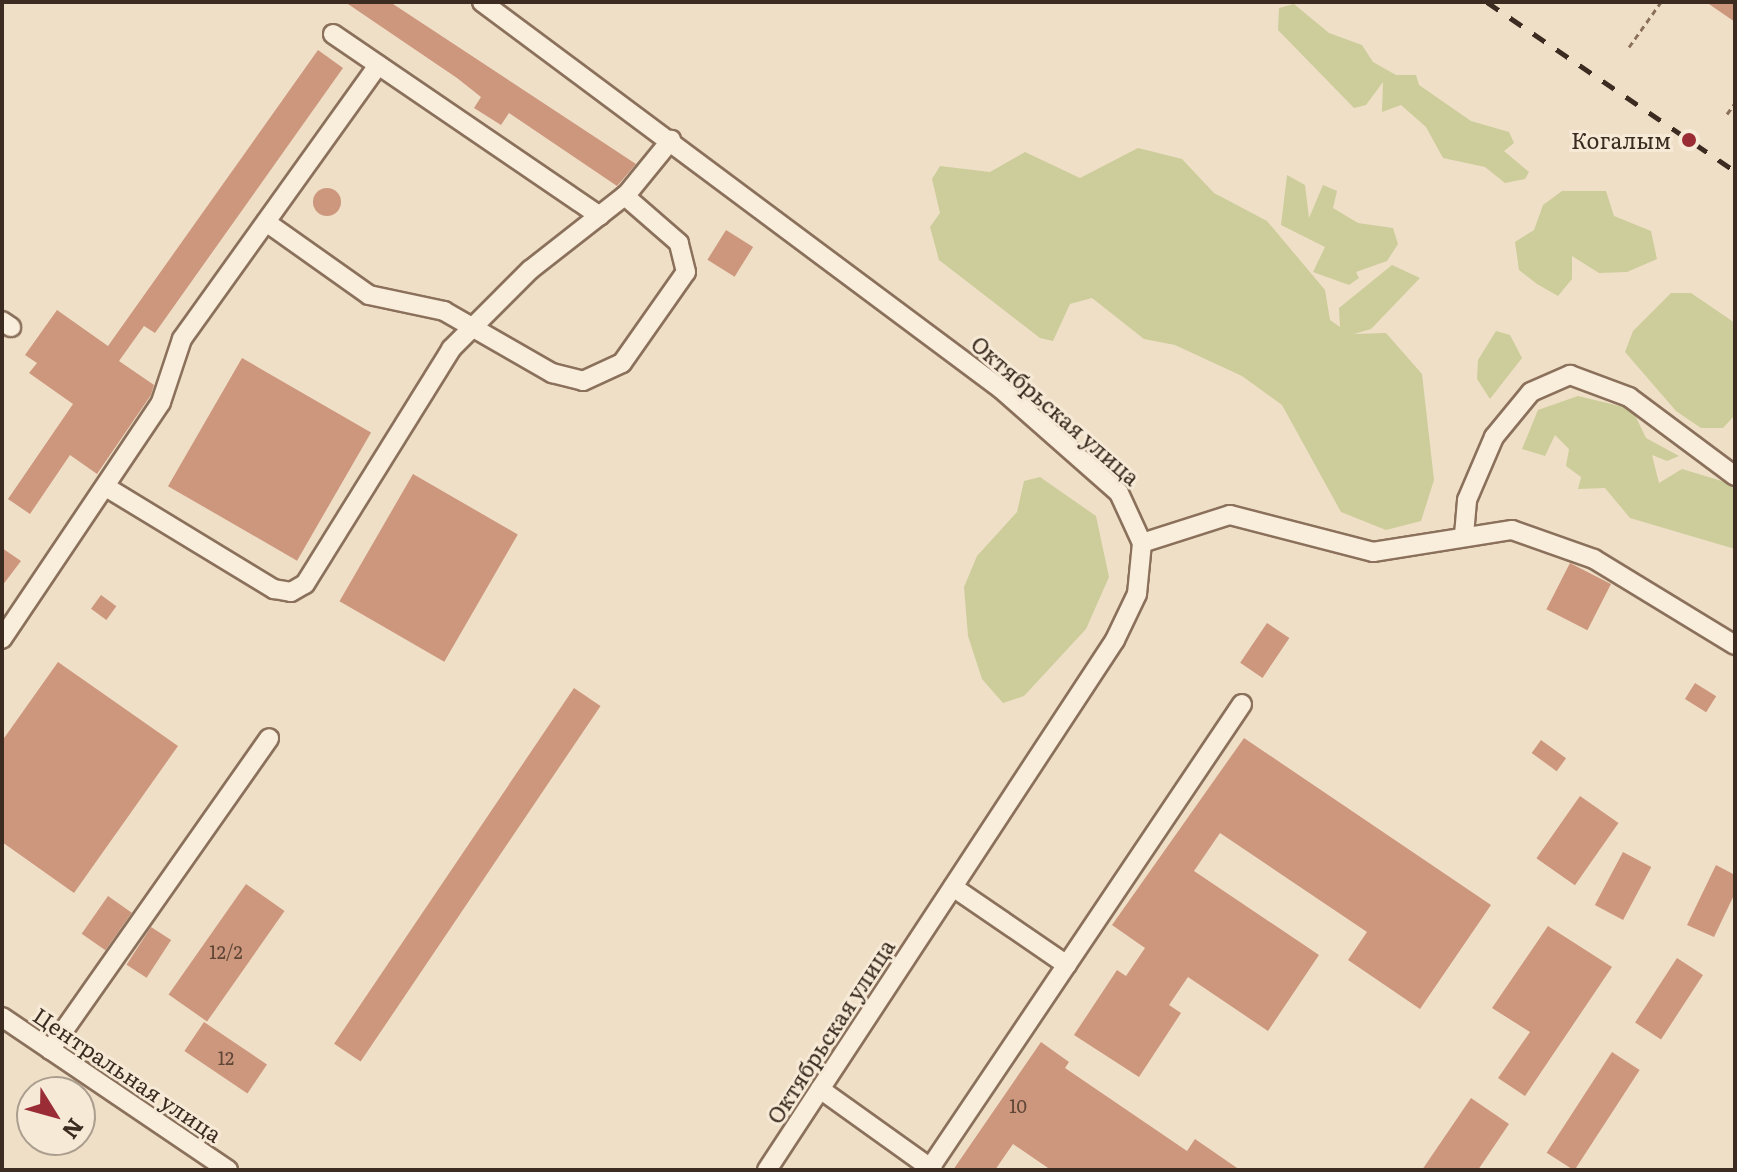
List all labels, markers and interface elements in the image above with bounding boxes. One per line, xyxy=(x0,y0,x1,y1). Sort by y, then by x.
place label: Когалым xyxy=(1571,127,1671,153)
marker: Когалым xyxy=(1678,129,1700,151)
street label: Октябрьская улица xyxy=(966,330,1146,490)
street label: Октябрьская улица xyxy=(761,934,899,1128)
house number: 12/2 xyxy=(209,941,243,963)
street label: Центральная улица xyxy=(29,1001,227,1147)
house number: 12 xyxy=(218,1047,234,1069)
north arrow xyxy=(16,1076,96,1156)
house number: 10 xyxy=(1009,1095,1027,1117)
text: N xyxy=(55,1112,93,1147)

